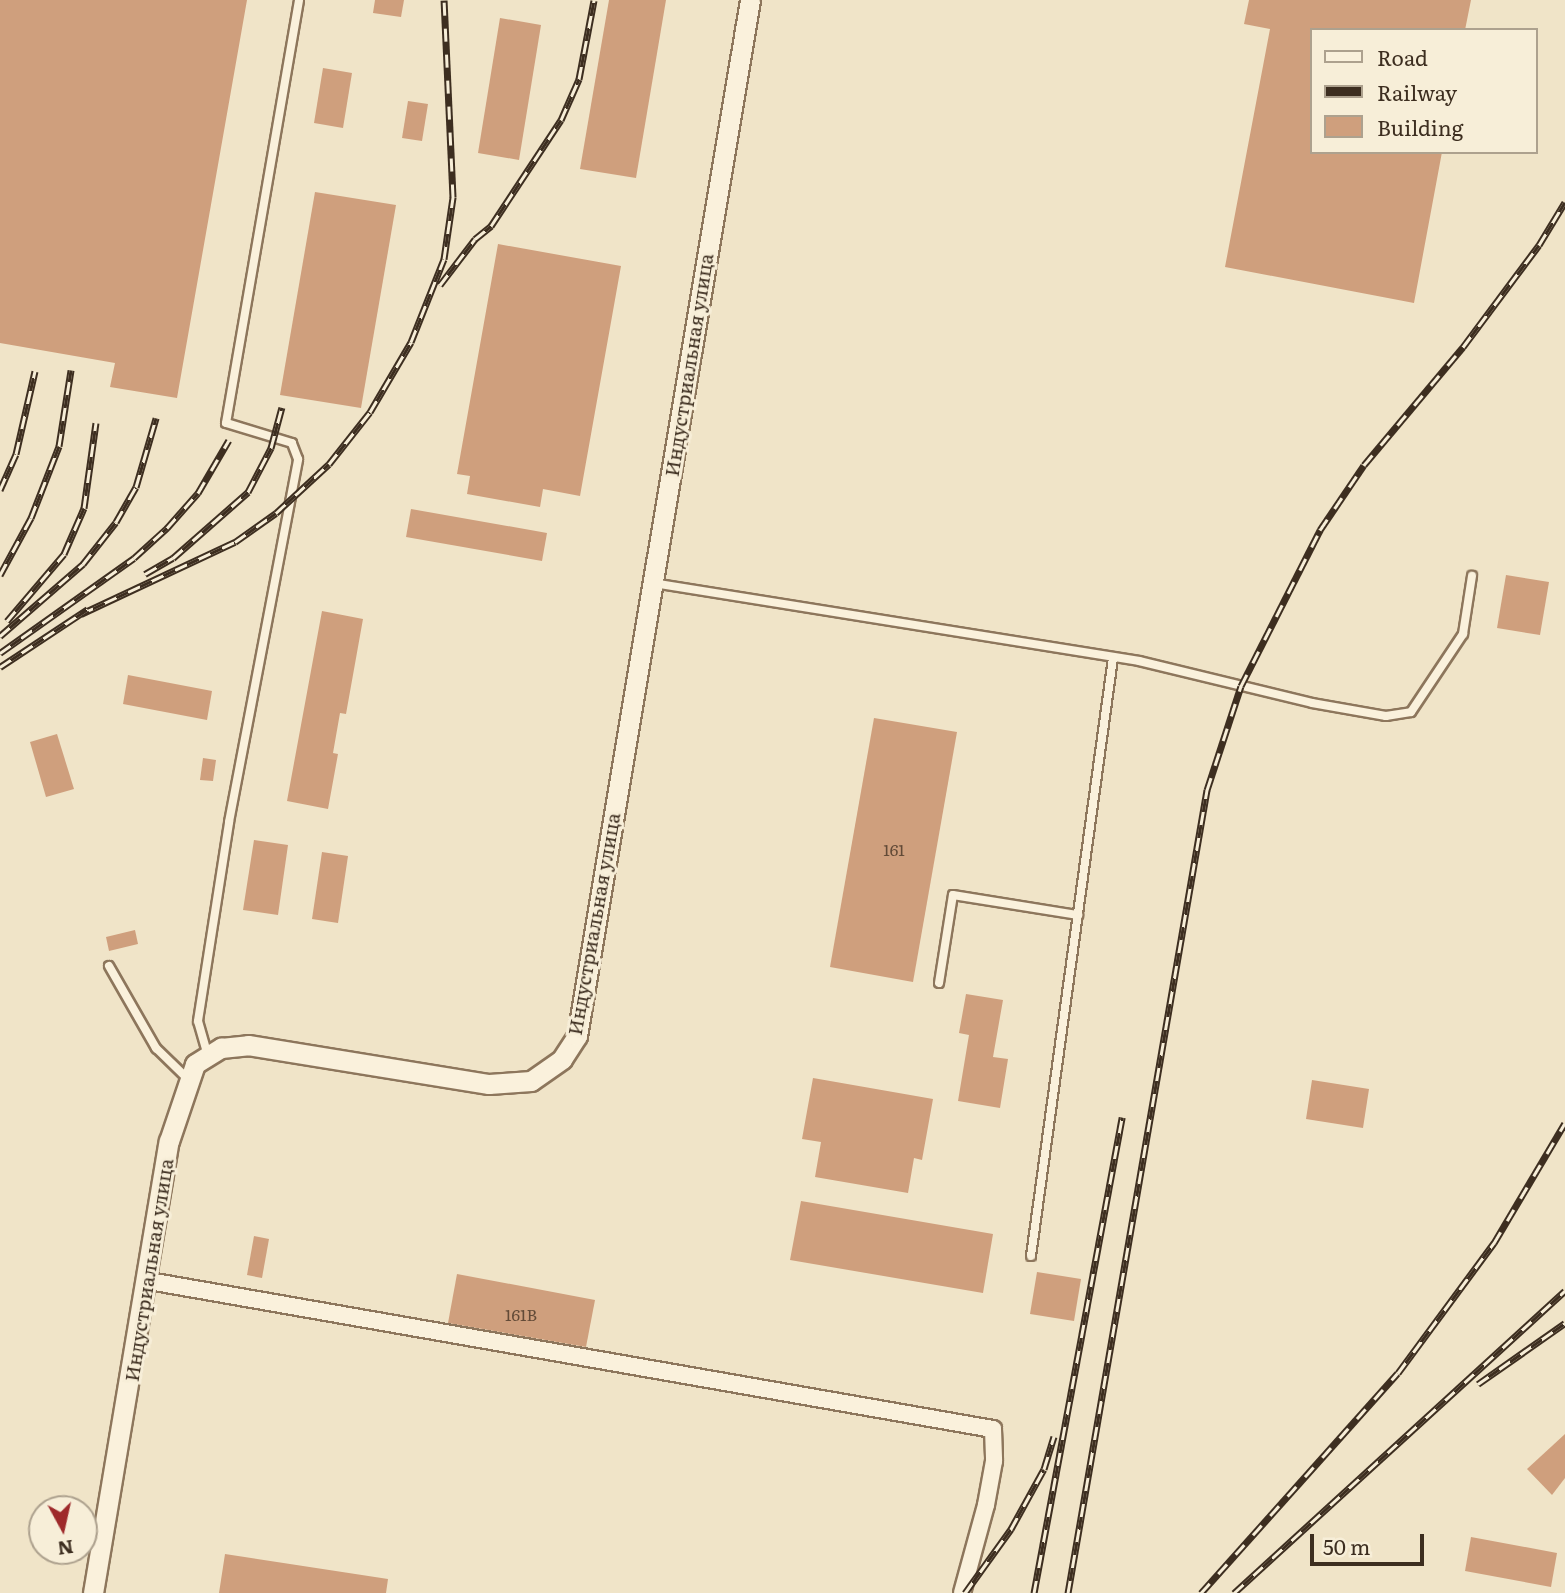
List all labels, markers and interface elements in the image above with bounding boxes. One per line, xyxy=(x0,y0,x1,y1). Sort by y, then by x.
legend xyxy=(1310,28,1537,154)
text: Road xyxy=(1377,41,1428,72)
text: Railway xyxy=(1377,76,1457,107)
text: Building xyxy=(1377,111,1463,142)
street label: Индустриальная улица xyxy=(660,252,718,478)
street label: Индустриальная улица xyxy=(563,811,625,1037)
house number: 161 xyxy=(883,839,905,859)
street label: Индустриальная улица xyxy=(120,1157,178,1383)
house number: 161В xyxy=(505,1304,537,1324)
north arrow xyxy=(28,1495,98,1565)
scale bar xyxy=(1313,1520,1427,1564)
text: 50 m xyxy=(1323,1530,1370,1561)
text: N xyxy=(56,1534,75,1564)

